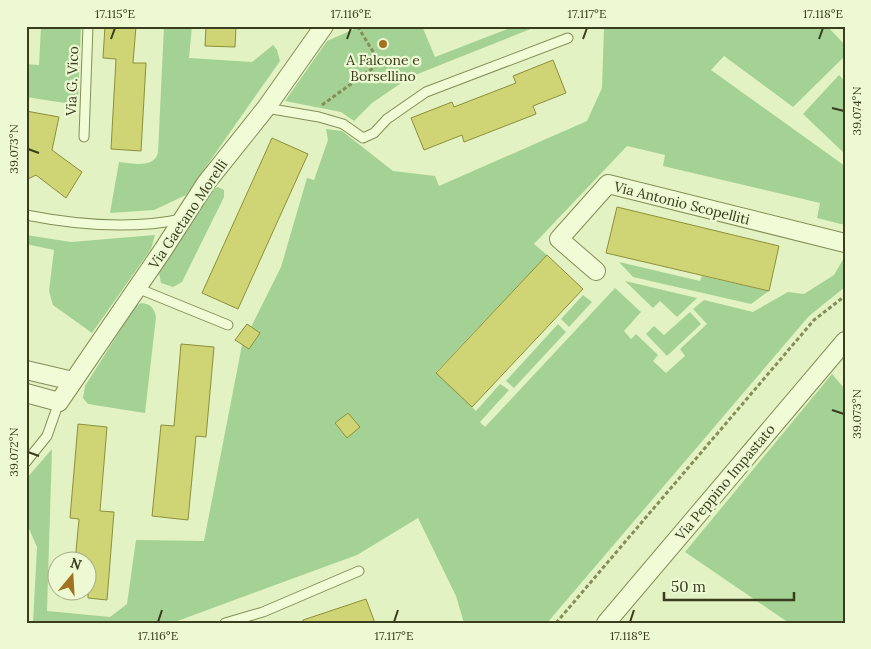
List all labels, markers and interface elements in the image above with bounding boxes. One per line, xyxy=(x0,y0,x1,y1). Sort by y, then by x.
text: 17.115°E xyxy=(95,6,135,21)
text: 17.116°E xyxy=(331,6,371,21)
text: 17.117°E xyxy=(568,6,606,21)
text: 17.118°E xyxy=(803,6,843,21)
marker: A Falcone e Borsellino xyxy=(377,38,389,50)
street label: Via G. Vico xyxy=(62,46,82,117)
place label: A Falcone e Borsellino xyxy=(345,51,420,85)
text: 39.074°N xyxy=(849,86,864,136)
text: 39.073°N xyxy=(6,124,21,174)
street label: Via Gaetano Morelli xyxy=(144,156,231,273)
street label: Via Antonio Scopelliti xyxy=(611,177,752,229)
text: 39.073°N xyxy=(849,389,864,439)
street label: Via Peppino Impastato xyxy=(671,420,779,544)
text: 39.072°N xyxy=(6,427,21,477)
north arrow xyxy=(48,552,98,602)
text: N xyxy=(68,553,84,574)
scale bar xyxy=(664,569,794,601)
text: 50 m xyxy=(671,577,706,596)
text: 17.116°E xyxy=(138,628,178,643)
text: 17.117°E xyxy=(375,628,413,643)
text: 17.118°E xyxy=(610,628,650,643)

